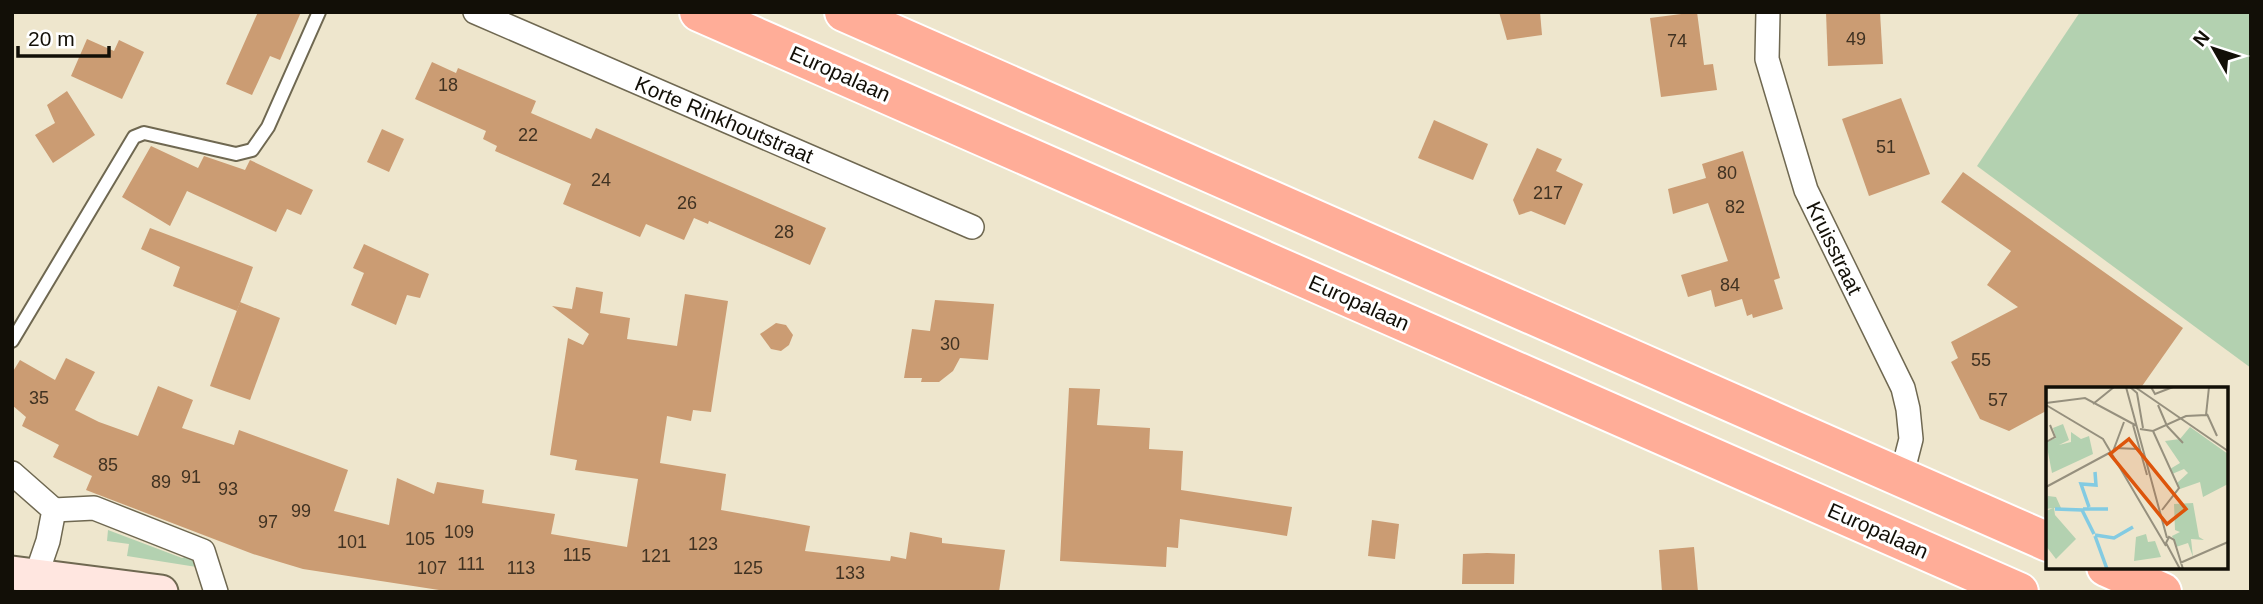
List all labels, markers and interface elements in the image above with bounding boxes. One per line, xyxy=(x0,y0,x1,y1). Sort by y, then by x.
scale bar xyxy=(18,14,108,58)
north arrow xyxy=(2179,14,2249,84)
text: 20 m xyxy=(28,27,75,50)
text: N xyxy=(2189,27,2214,51)
house number: 49 xyxy=(1846,29,1866,49)
house number: 74 xyxy=(1667,31,1687,51)
street label: Europalaan xyxy=(786,41,894,106)
street label: Korte Rinkhoutstraat xyxy=(632,72,817,168)
house number: 18 xyxy=(438,75,458,95)
house number: 22 xyxy=(518,125,538,145)
house number: 51 xyxy=(1876,137,1896,157)
house number: 80 xyxy=(1717,163,1737,183)
house number: 24 xyxy=(591,170,611,190)
house number: 217 xyxy=(1533,183,1563,203)
house number: 26 xyxy=(677,193,697,213)
house number: 82 xyxy=(1725,197,1745,217)
street label: Kruisstraat xyxy=(1802,198,1867,298)
house number: 28 xyxy=(774,222,794,242)
street label: Europalaan xyxy=(1305,270,1413,335)
house number: 84 xyxy=(1720,275,1740,295)
house number: 30 xyxy=(940,334,960,354)
house number: 55 xyxy=(1971,350,1991,370)
inset map xyxy=(2046,387,2228,569)
house number: 35 xyxy=(29,388,49,408)
house number: 57 xyxy=(1988,390,2008,410)
house number: 85 xyxy=(98,455,118,475)
house number: 91 xyxy=(181,467,201,487)
house number: 89 xyxy=(151,472,171,492)
house number: 93 xyxy=(218,479,238,499)
street label: Europalaan xyxy=(1824,498,1932,563)
house number: 99 xyxy=(291,501,311,521)
house number: 97 xyxy=(258,512,278,532)
house number: 109 xyxy=(444,522,474,542)
house number: 105 xyxy=(405,529,435,549)
house number: 101 xyxy=(337,532,367,552)
house number: 123 xyxy=(688,534,718,554)
house number: 115 xyxy=(563,545,591,565)
house number: 121 xyxy=(641,546,671,566)
house number: 111 xyxy=(457,554,485,574)
house number: 107 xyxy=(417,558,447,578)
house number: 113 xyxy=(507,558,535,578)
house number: 125 xyxy=(733,558,763,578)
house number: 133 xyxy=(835,563,865,583)

